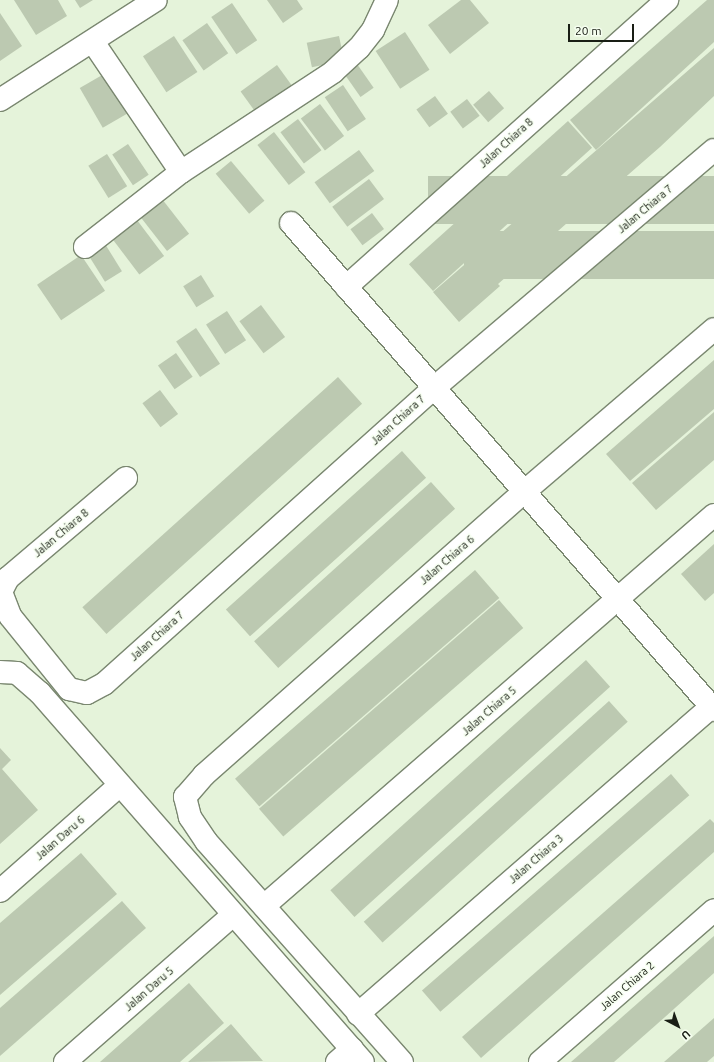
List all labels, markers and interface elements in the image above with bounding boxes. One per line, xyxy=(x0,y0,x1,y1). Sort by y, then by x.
scale bar xyxy=(570,16,636,42)
text: 20 m xyxy=(575,24,602,37)
street label: Jalan Chiara 8 xyxy=(476,115,536,171)
street label: Jalan Chiara 7 xyxy=(615,182,675,236)
street label: Jalan Chiara 7 xyxy=(368,392,428,448)
street label: Jalan Chiara 8 xyxy=(31,506,91,560)
street label: Jalan Chiara 6 xyxy=(417,533,477,587)
street label: Jalan Chiara 7 xyxy=(127,608,187,664)
street label: Jalan Chiara 5 xyxy=(459,684,519,738)
street label: Jalan Daru 6 xyxy=(33,813,87,863)
street label: Jalan Chiara 3 xyxy=(506,832,566,886)
street label: Jalan Chiara 2 xyxy=(597,959,657,1013)
street label: Jalan Daru 5 xyxy=(122,964,176,1014)
north arrow xyxy=(658,1006,698,1046)
text: U xyxy=(679,1028,693,1042)

